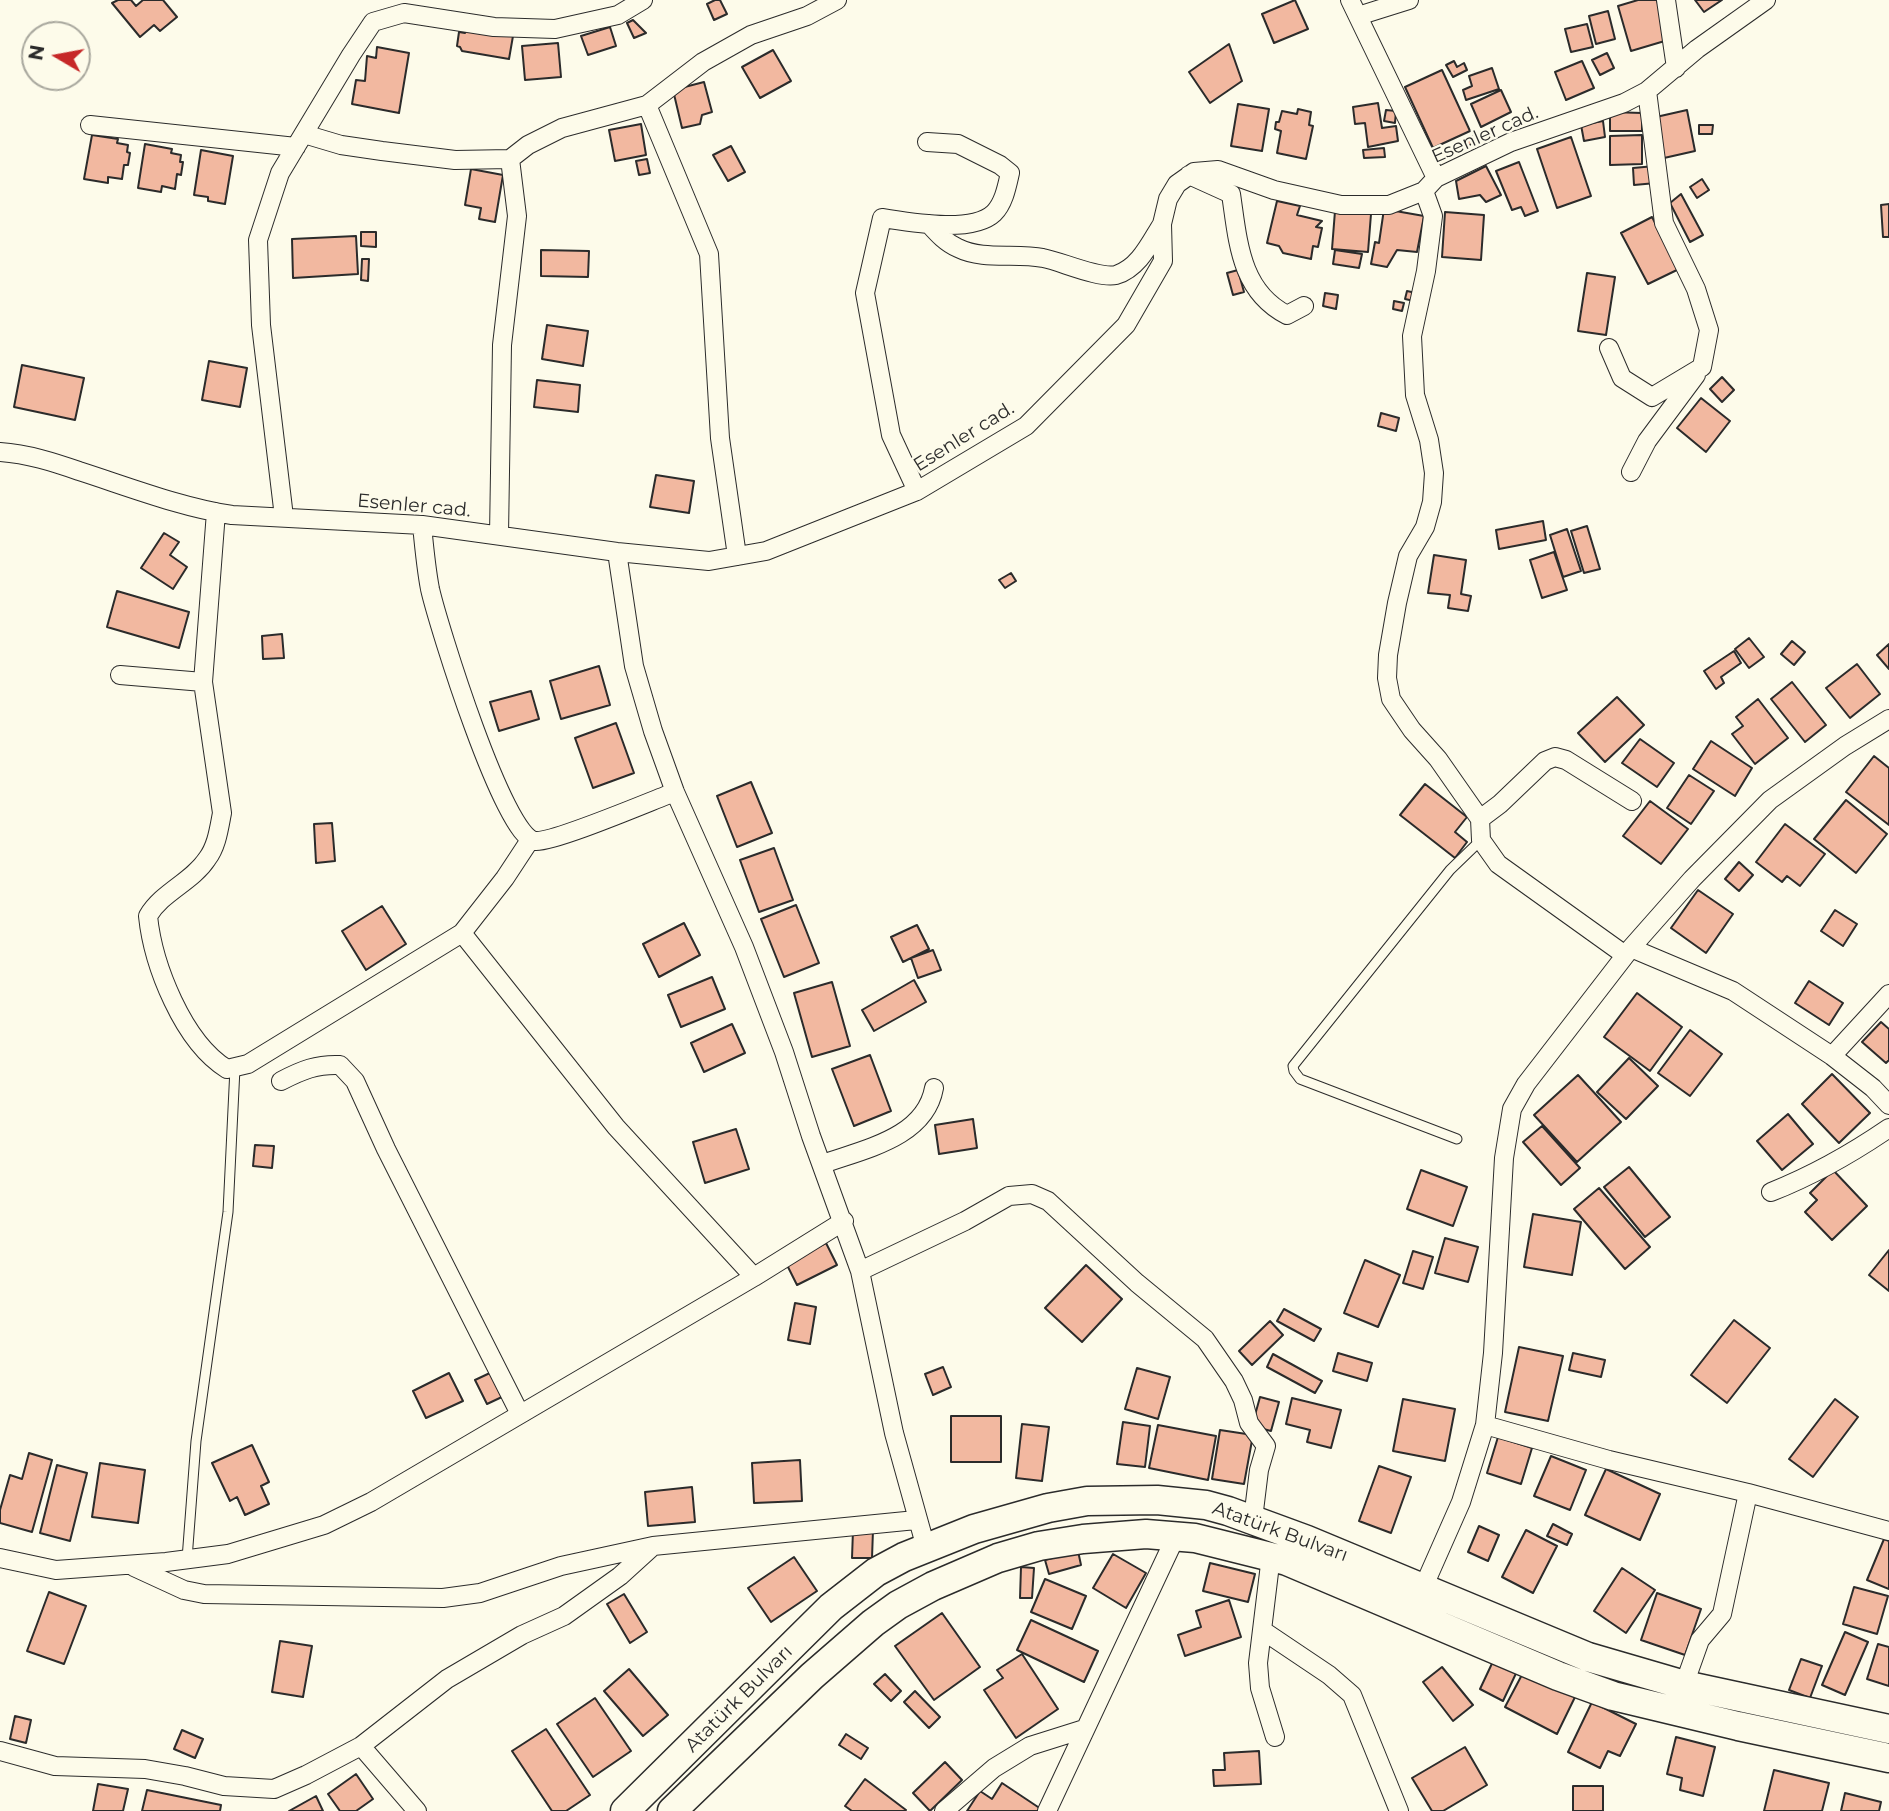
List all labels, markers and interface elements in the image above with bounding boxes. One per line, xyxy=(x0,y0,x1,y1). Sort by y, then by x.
north arrow xyxy=(21,21,91,91)
text: N xyxy=(24,43,49,62)
street label: Esenler cad. xyxy=(1428,101,1542,169)
street label: Esenler cad. xyxy=(910,397,1018,477)
street label: Esenler cad. xyxy=(356,490,472,522)
street label: Atatürk Bulvarı xyxy=(1209,1497,1351,1567)
street label: Atatürk Bulvarı xyxy=(681,1641,797,1757)

